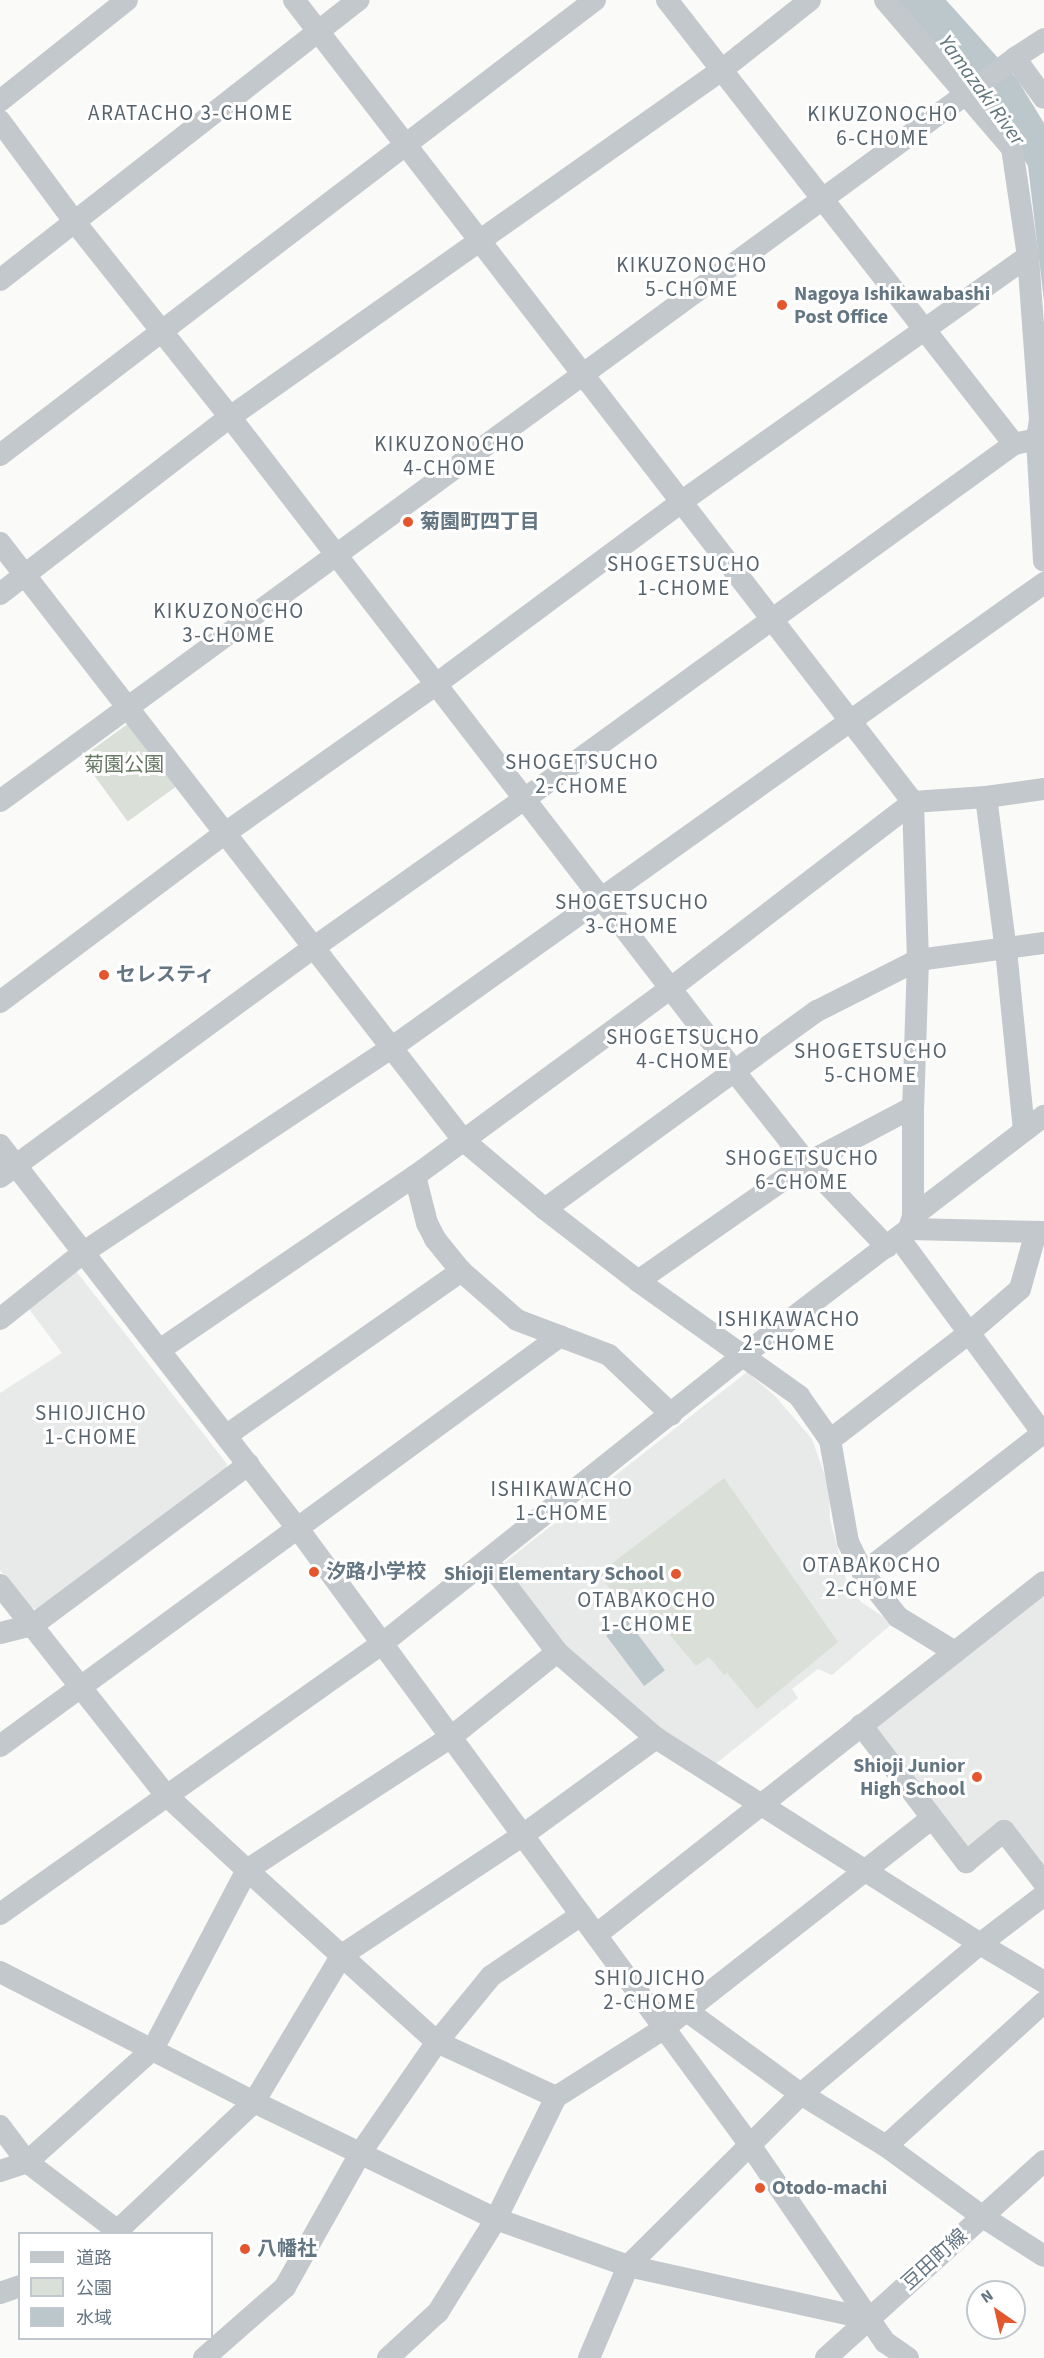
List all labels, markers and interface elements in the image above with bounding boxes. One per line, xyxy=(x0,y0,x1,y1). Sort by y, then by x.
water label: Yamazaki River xyxy=(934,30,1030,150)
district label: ARATACHO 3-CHOME xyxy=(88,100,294,126)
district label: KIKUZONOCHO 6-CHOME xyxy=(807,101,959,151)
district label: KIKUZONOCHO 5-CHOME xyxy=(616,252,768,302)
place label: Nagoya Ishikawabashi Post Office xyxy=(794,282,990,329)
marker: Nagoya Ishikawabashi Post Office xyxy=(775,298,789,312)
district label: KIKUZONOCHO 4-CHOME xyxy=(374,431,526,481)
place label: 菊園町四丁目 xyxy=(420,510,540,534)
marker: 菊園町四丁目 xyxy=(401,515,415,529)
district label: SHOGETSUCHO 1-CHOME xyxy=(607,551,761,601)
district label: KIKUZONOCHO 3-CHOME xyxy=(153,598,305,648)
district label: SHOGETSUCHO 2-CHOME xyxy=(505,749,659,799)
park label: 菊園公園 xyxy=(84,753,164,777)
district label: SHOGETSUCHO 3-CHOME xyxy=(555,889,709,939)
place label: セレスティ xyxy=(116,963,216,987)
marker: セレスティ xyxy=(97,968,111,982)
district label: SHOGETSUCHO 4-CHOME xyxy=(606,1024,760,1074)
district label: SHOGETSUCHO 5-CHOME xyxy=(794,1038,948,1088)
district label: SHOGETSUCHO 6-CHOME xyxy=(725,1145,879,1195)
district label: ISHIKAWACHO 2-CHOME xyxy=(717,1306,861,1356)
district label: SHIOJICHO 1-CHOME xyxy=(35,1400,147,1450)
district label: ISHIKAWACHO 1-CHOME xyxy=(490,1476,634,1526)
district label: OTABAKOCHO 2-CHOME xyxy=(802,1552,942,1602)
place label: 汐路小学校 xyxy=(326,1560,426,1584)
place label: Shioji Elementary School xyxy=(444,1562,664,1586)
marker: 汐路小学校 xyxy=(307,1565,321,1579)
marker: Shioji Elementary School xyxy=(669,1567,683,1581)
district label: OTABAKOCHO 1-CHOME xyxy=(577,1587,717,1637)
place label: Shioji Junior High School xyxy=(853,1754,965,1801)
marker: Shioji Junior High School xyxy=(970,1770,984,1784)
district label: SHIOJICHO 2-CHOME xyxy=(594,1965,706,2015)
place label: Otodo-machi xyxy=(772,2176,887,2200)
marker: Otodo-machi xyxy=(753,2181,767,2195)
street label: 豆田町線 xyxy=(897,2224,973,2296)
legend xyxy=(18,2232,213,2340)
place label: 八幡社 xyxy=(257,2237,317,2261)
marker: 八幡社 xyxy=(238,2242,252,2256)
text: 道路 xyxy=(76,2246,112,2271)
text: 公園 xyxy=(76,2276,112,2301)
north arrow xyxy=(966,2280,1026,2340)
text: N xyxy=(976,2285,998,2309)
text: 水域 xyxy=(76,2306,112,2331)

